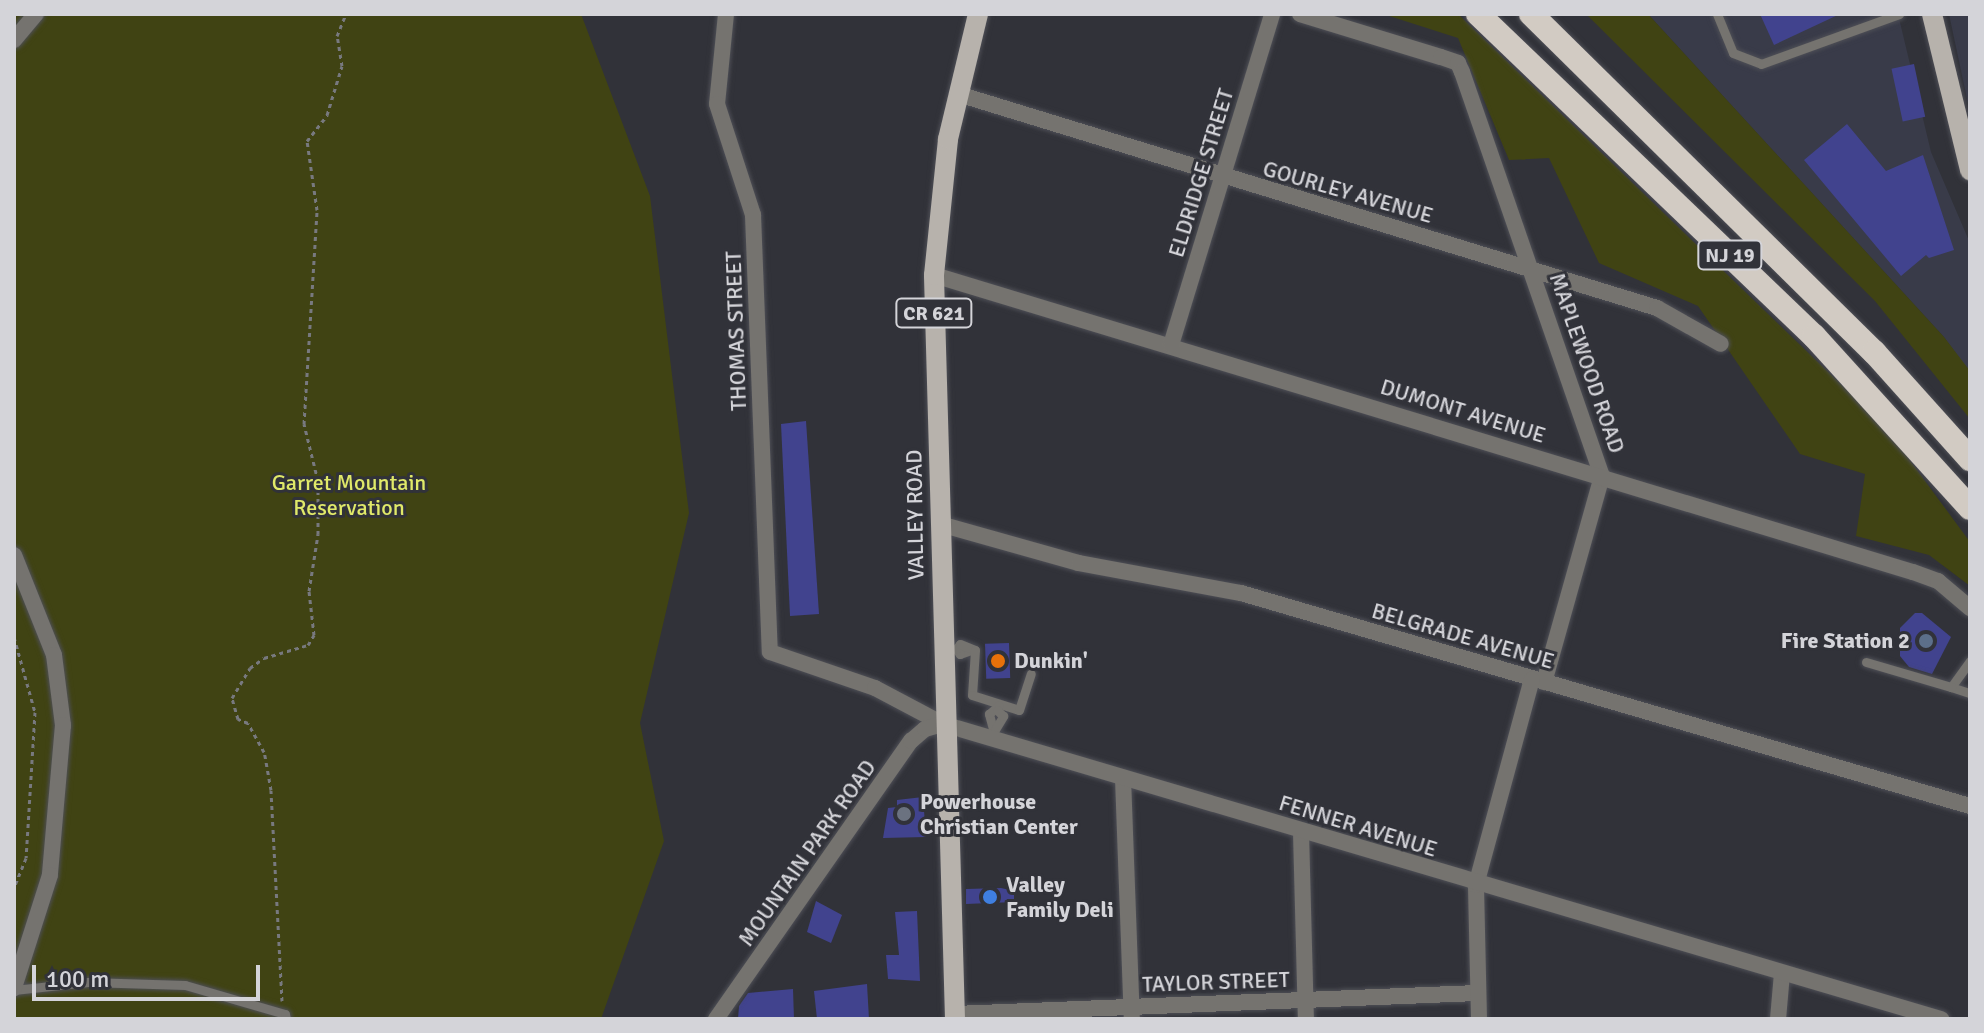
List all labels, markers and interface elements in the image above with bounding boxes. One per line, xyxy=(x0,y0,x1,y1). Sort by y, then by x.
street label: ELDRIDGE STREET xyxy=(1163,86,1239,260)
street label: GOURLEY AVENUE xyxy=(1260,155,1436,229)
road number: NJ 19 xyxy=(1696,239,1764,271)
street label: THOMAS STREET xyxy=(720,251,752,411)
street label: MAPLEWOOD ROAD xyxy=(1544,269,1630,457)
road number: CR 621 xyxy=(894,297,974,329)
street label: DUMONT AVENUE xyxy=(1377,373,1549,449)
street label: VALLEY ROAD xyxy=(901,449,929,581)
park label: Garret Mountain Reservation xyxy=(272,469,426,520)
street label: BELGRADE AVENUE xyxy=(1369,597,1557,675)
place label: Fire Station 2 xyxy=(1781,628,1910,654)
marker: Fire Station 2 xyxy=(1917,632,1935,650)
place label: Dunkin' xyxy=(1014,648,1088,674)
marker: Dunkin' xyxy=(989,652,1007,670)
street label: MOUNTAIN PARK ROAD xyxy=(733,755,881,951)
place label: Powerhouse Christian Center xyxy=(920,788,1078,840)
street label: FENNER AVENUE xyxy=(1276,789,1440,863)
marker: Powerhouse Christian Center xyxy=(895,805,913,823)
place label: Valley Family Deli xyxy=(1006,871,1114,922)
marker: Valley Family Deli xyxy=(981,888,999,906)
scale bar xyxy=(36,949,264,999)
text: 100 m xyxy=(46,964,109,994)
street label: TAYLOR STREET xyxy=(1142,966,1290,998)

